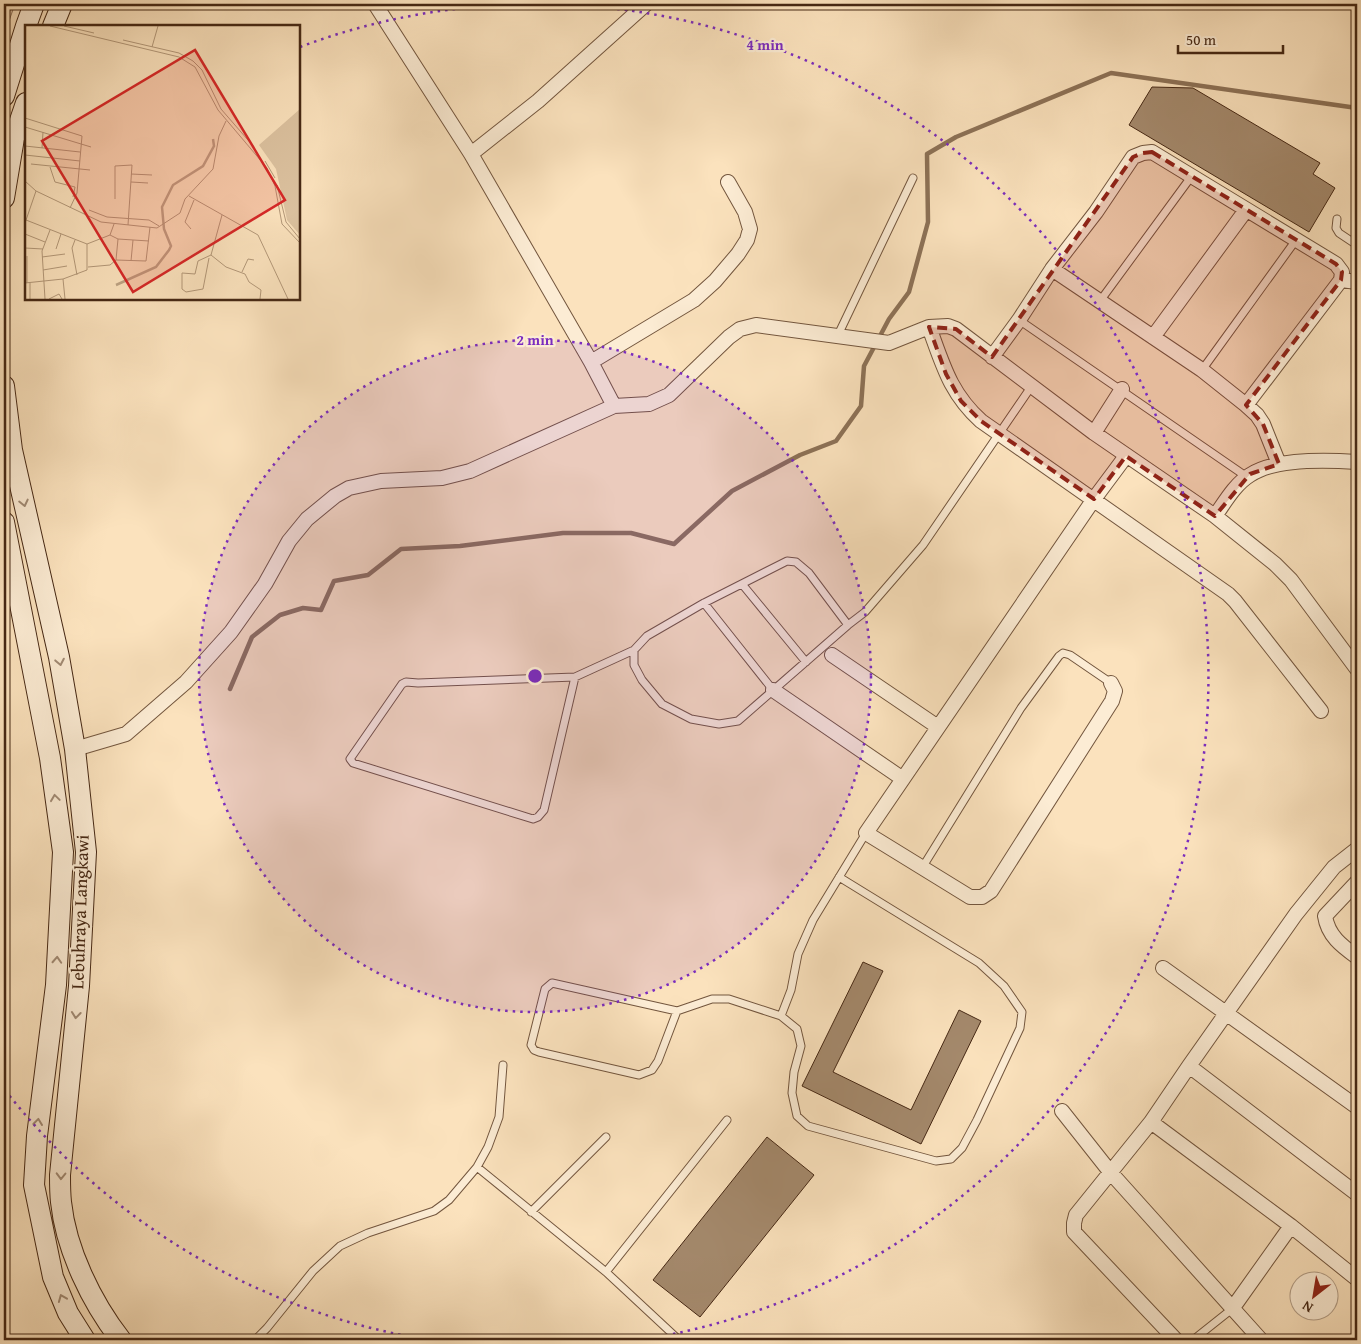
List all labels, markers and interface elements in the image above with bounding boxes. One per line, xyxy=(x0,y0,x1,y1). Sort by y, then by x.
scale bar xyxy=(1178,22,1284,54)
inset map xyxy=(25,25,300,300)
text: 50 m xyxy=(1186,29,1217,50)
text: 4 min xyxy=(746,34,784,55)
text: 2 min xyxy=(516,329,554,350)
one-way arrow xyxy=(18,499,29,508)
one-way arrow xyxy=(54,657,64,666)
centre of rings xyxy=(526,667,544,685)
one-way arrow xyxy=(51,794,61,803)
street label: Lebuhraya Langkawi xyxy=(63,834,96,990)
one-way arrow xyxy=(52,956,63,964)
one-way arrow xyxy=(71,1011,82,1019)
one-way arrow xyxy=(33,1117,43,1126)
one-way arrow xyxy=(55,1173,66,1181)
north arrow xyxy=(1288,1272,1338,1322)
one-way arrow xyxy=(58,1294,68,1302)
text: N xyxy=(1298,1296,1316,1318)

